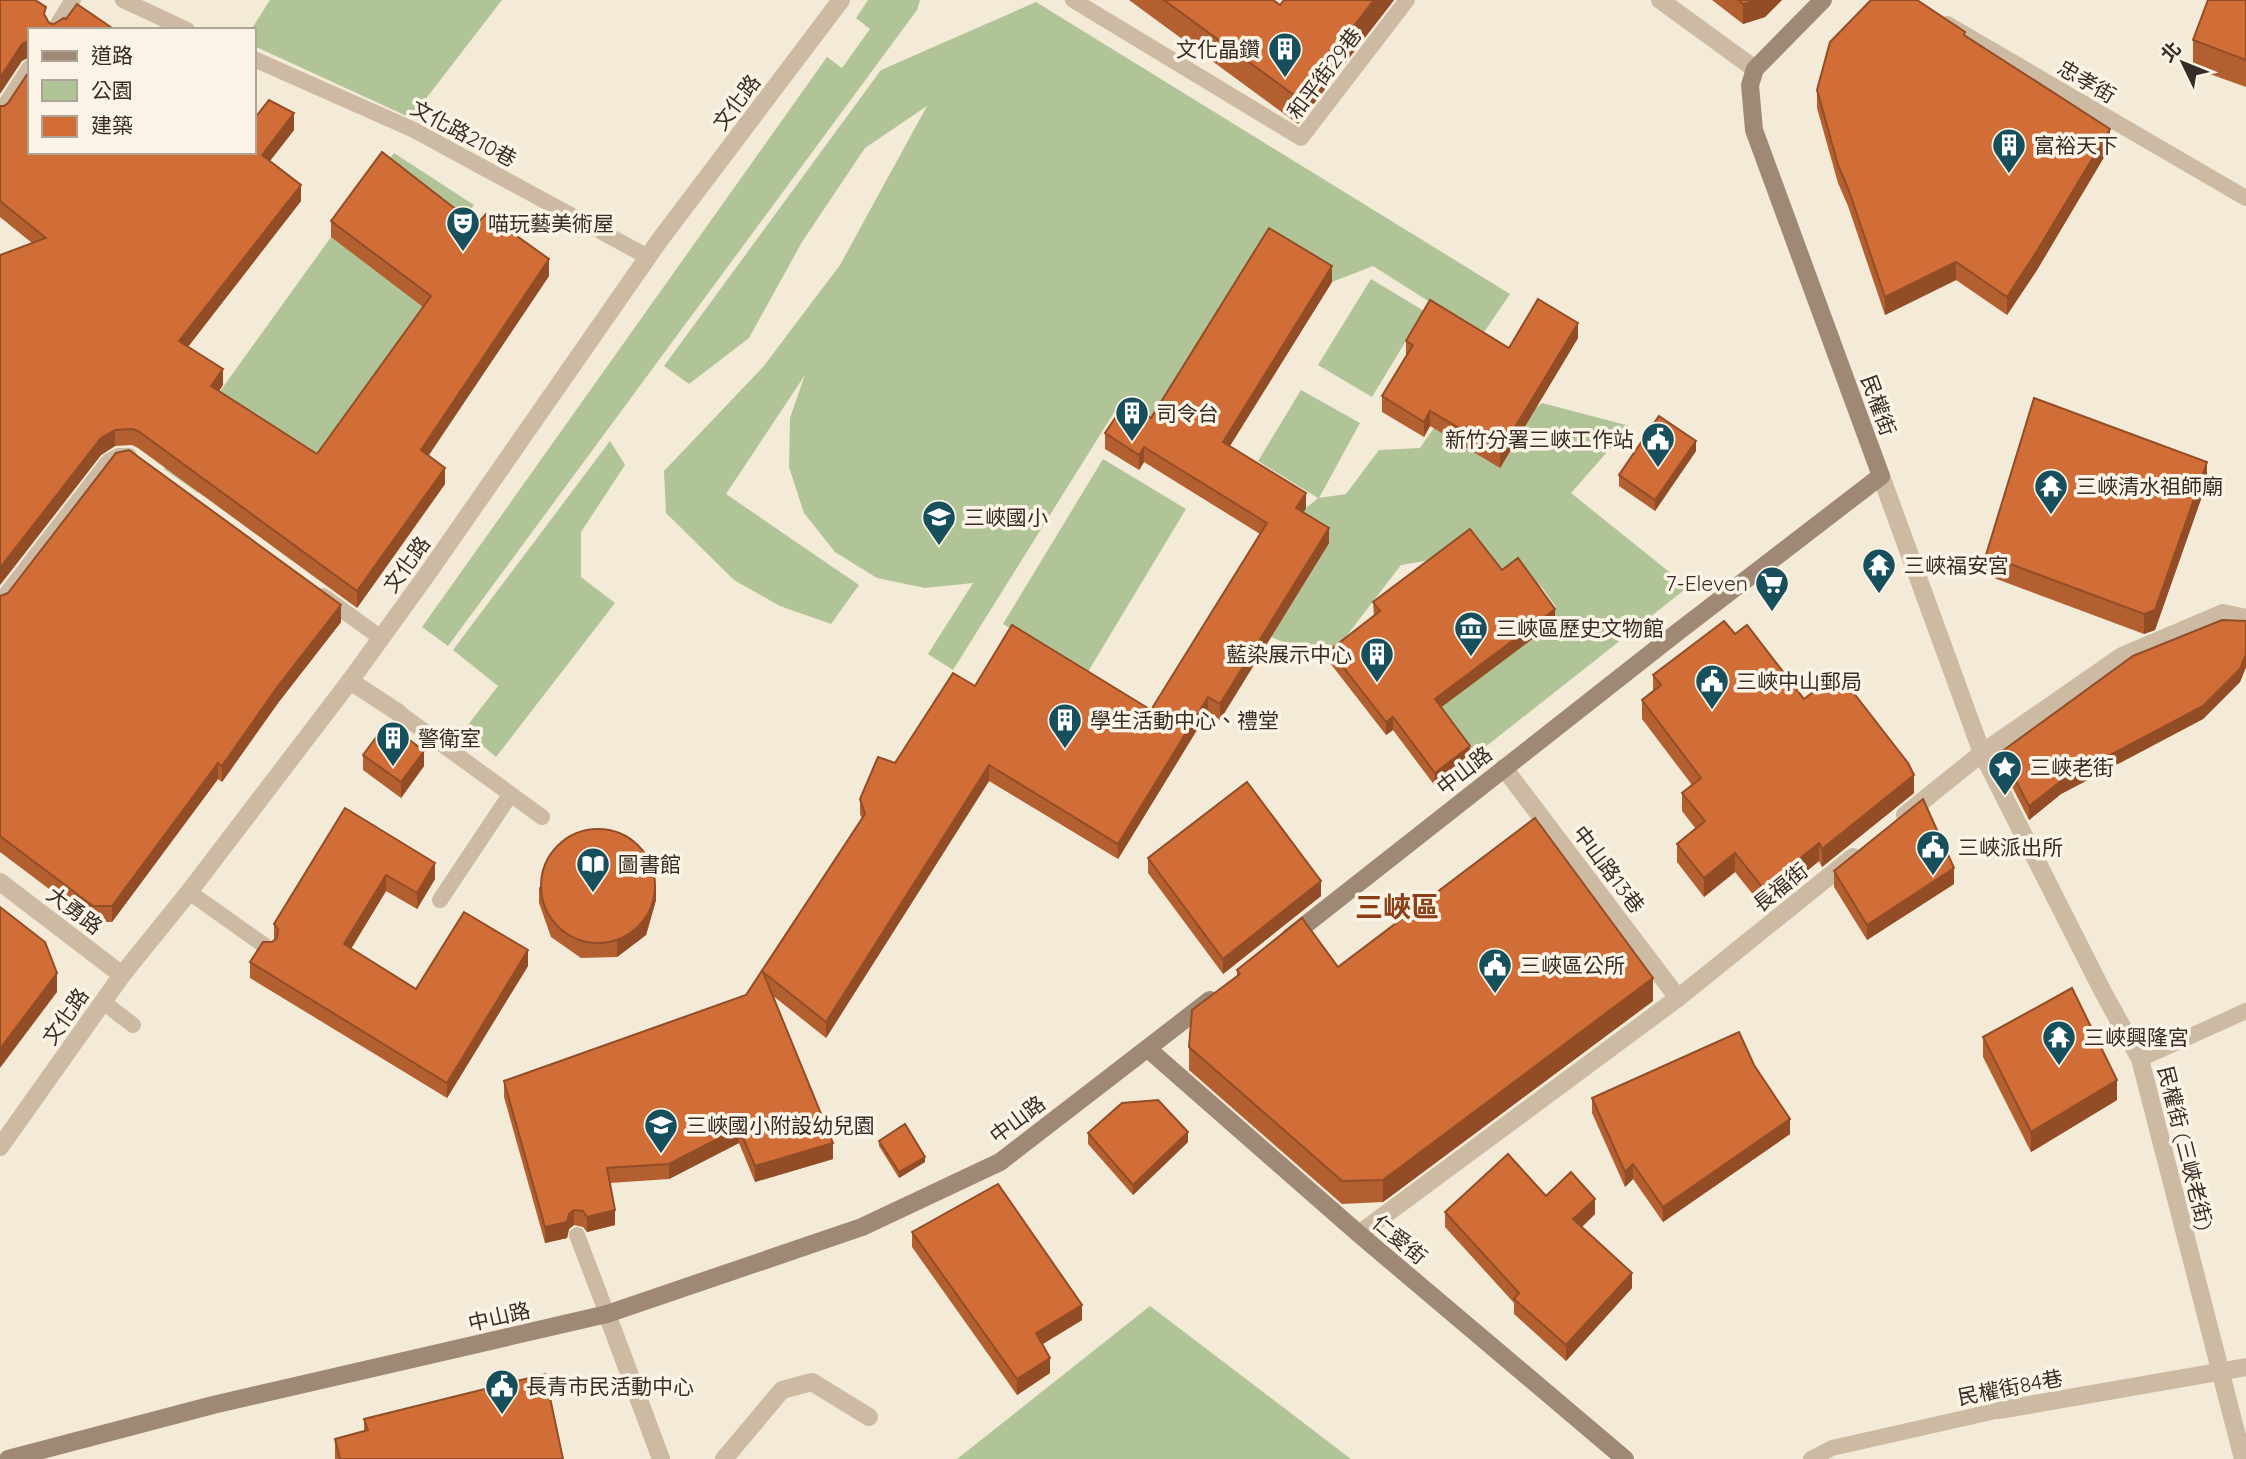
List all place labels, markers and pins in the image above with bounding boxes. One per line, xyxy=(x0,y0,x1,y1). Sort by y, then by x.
building icon: 文化晶鑽 xyxy=(1266,30,1304,79)
place label: 文化晶鑽 xyxy=(1176,36,1260,62)
building icon: 富裕天下 xyxy=(1990,126,2028,175)
place label: 富裕天下 xyxy=(2034,132,2118,158)
theatre icon: 喵玩藝美術屋 xyxy=(444,204,482,253)
place label: 喵玩藝美術屋 xyxy=(488,210,614,236)
building icon: 司令台 xyxy=(1113,394,1151,443)
place label: 司令台 xyxy=(1156,400,1219,426)
public building icon: 新竹分署三峽工作站 xyxy=(1639,420,1677,469)
place label: 新竹分署三峽工作站 xyxy=(1445,426,1634,452)
temple icon: 三峽清水祖師廟 xyxy=(2032,467,2070,516)
place label: 三峽清水祖師廟 xyxy=(2076,473,2223,499)
school or university icon: 三峽國小 xyxy=(920,498,958,547)
place label: 三峽國小 xyxy=(964,504,1048,530)
temple icon: 三峽福安宮 xyxy=(1860,546,1898,595)
place label: 三峽福安宮 xyxy=(1904,552,2009,578)
supermarket icon: 7-Eleven xyxy=(1753,564,1791,613)
place label: 7-Eleven xyxy=(1666,570,1748,596)
museum icon: 三峽區歷史文物館 xyxy=(1452,609,1490,658)
place label: 三峽區歷史文物館 xyxy=(1496,615,1664,641)
building icon: 藍染展示中心 xyxy=(1358,635,1396,684)
place label: 藍染展示中心 xyxy=(1226,641,1352,667)
public building icon: 三峽中山郵局 xyxy=(1693,662,1731,711)
place label: 三峽中山郵局 xyxy=(1736,668,1862,694)
building icon: 學生活動中心、禮堂 xyxy=(1046,701,1084,750)
place label: 學生活動中心、禮堂 xyxy=(1090,707,1279,733)
building icon: 警衛室 xyxy=(374,719,412,768)
place label: 警衛室 xyxy=(418,725,481,751)
place icon: 三峽老街 xyxy=(1986,748,2024,797)
place label: 三峽老街 xyxy=(2030,754,2114,780)
public building icon: 三峽派出所 xyxy=(1914,828,1952,877)
place label: 三峽派出所 xyxy=(1958,834,2063,860)
library icon: 圖書館 xyxy=(574,845,612,894)
place label: 圖書館 xyxy=(618,851,681,877)
public building icon: 三峽區公所 xyxy=(1476,946,1514,995)
place label: 三峽區公所 xyxy=(1520,952,1625,978)
temple icon: 三峽興隆宮 xyxy=(2040,1018,2078,1067)
place label: 三峽興隆宮 xyxy=(2084,1024,2189,1050)
school or university icon: 三峽國小附設幼兒園 xyxy=(642,1106,680,1155)
place label: 三峽國小附設幼兒園 xyxy=(686,1112,875,1138)
public building icon: 長青市民活動中心 xyxy=(483,1367,521,1416)
place label: 長青市民活動中心 xyxy=(526,1373,694,1399)

